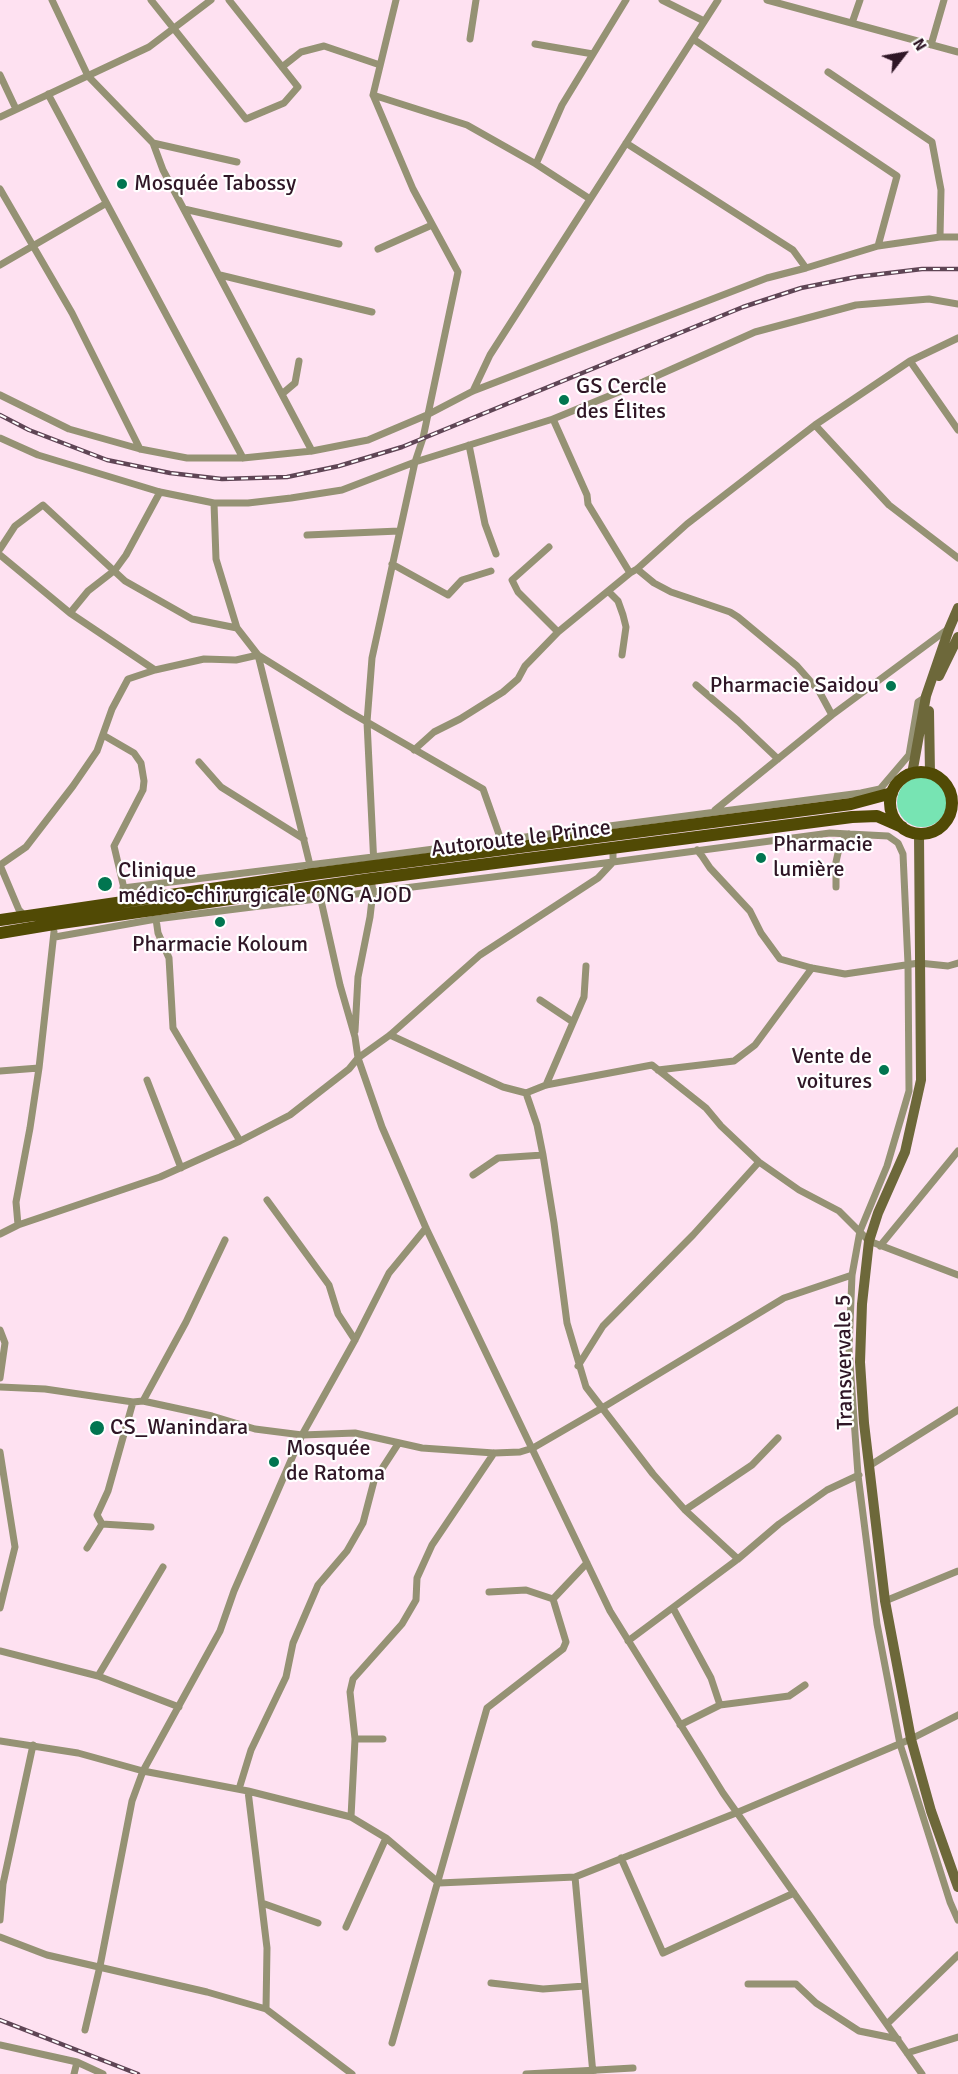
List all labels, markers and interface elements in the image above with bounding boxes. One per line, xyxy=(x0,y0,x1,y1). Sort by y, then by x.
north arrow xyxy=(874,24,934,84)
text: N xyxy=(908,35,931,55)
place label: Mosquée Tabossy xyxy=(134,171,296,197)
marker: Mosquée Tabossy xyxy=(115,177,129,191)
place label: GS Cercle des Élites xyxy=(576,374,667,426)
marker: GS Cercle des Élites xyxy=(557,393,571,407)
place label: Pharmacie Saidou xyxy=(710,673,879,699)
marker: Pharmacie Saidou xyxy=(884,679,898,693)
street label: Autoroute le Prince xyxy=(430,815,612,863)
place label: Pharmacie lumière xyxy=(773,832,873,884)
marker: Pharmacie lumière xyxy=(754,851,768,865)
place label: Clinique médico-chirurgicale ONG AJOD xyxy=(118,858,412,909)
marker: Clinique médico-chirurgicale ONG AJOD xyxy=(96,875,114,893)
marker: Pharmacie Koloum xyxy=(213,915,227,929)
place label: Pharmacie Koloum xyxy=(132,932,308,958)
place label: Vente de voitures xyxy=(791,1044,872,1096)
marker: Vente de voitures xyxy=(877,1063,891,1077)
street label: Transvervale 5 xyxy=(831,1294,859,1430)
place label: CS_Wanindara xyxy=(110,1415,248,1441)
marker: CS_Wanindara xyxy=(88,1419,106,1437)
place label: Mosquée de Ratoma xyxy=(286,1436,385,1488)
marker: Mosquée de Ratoma xyxy=(267,1455,281,1469)

